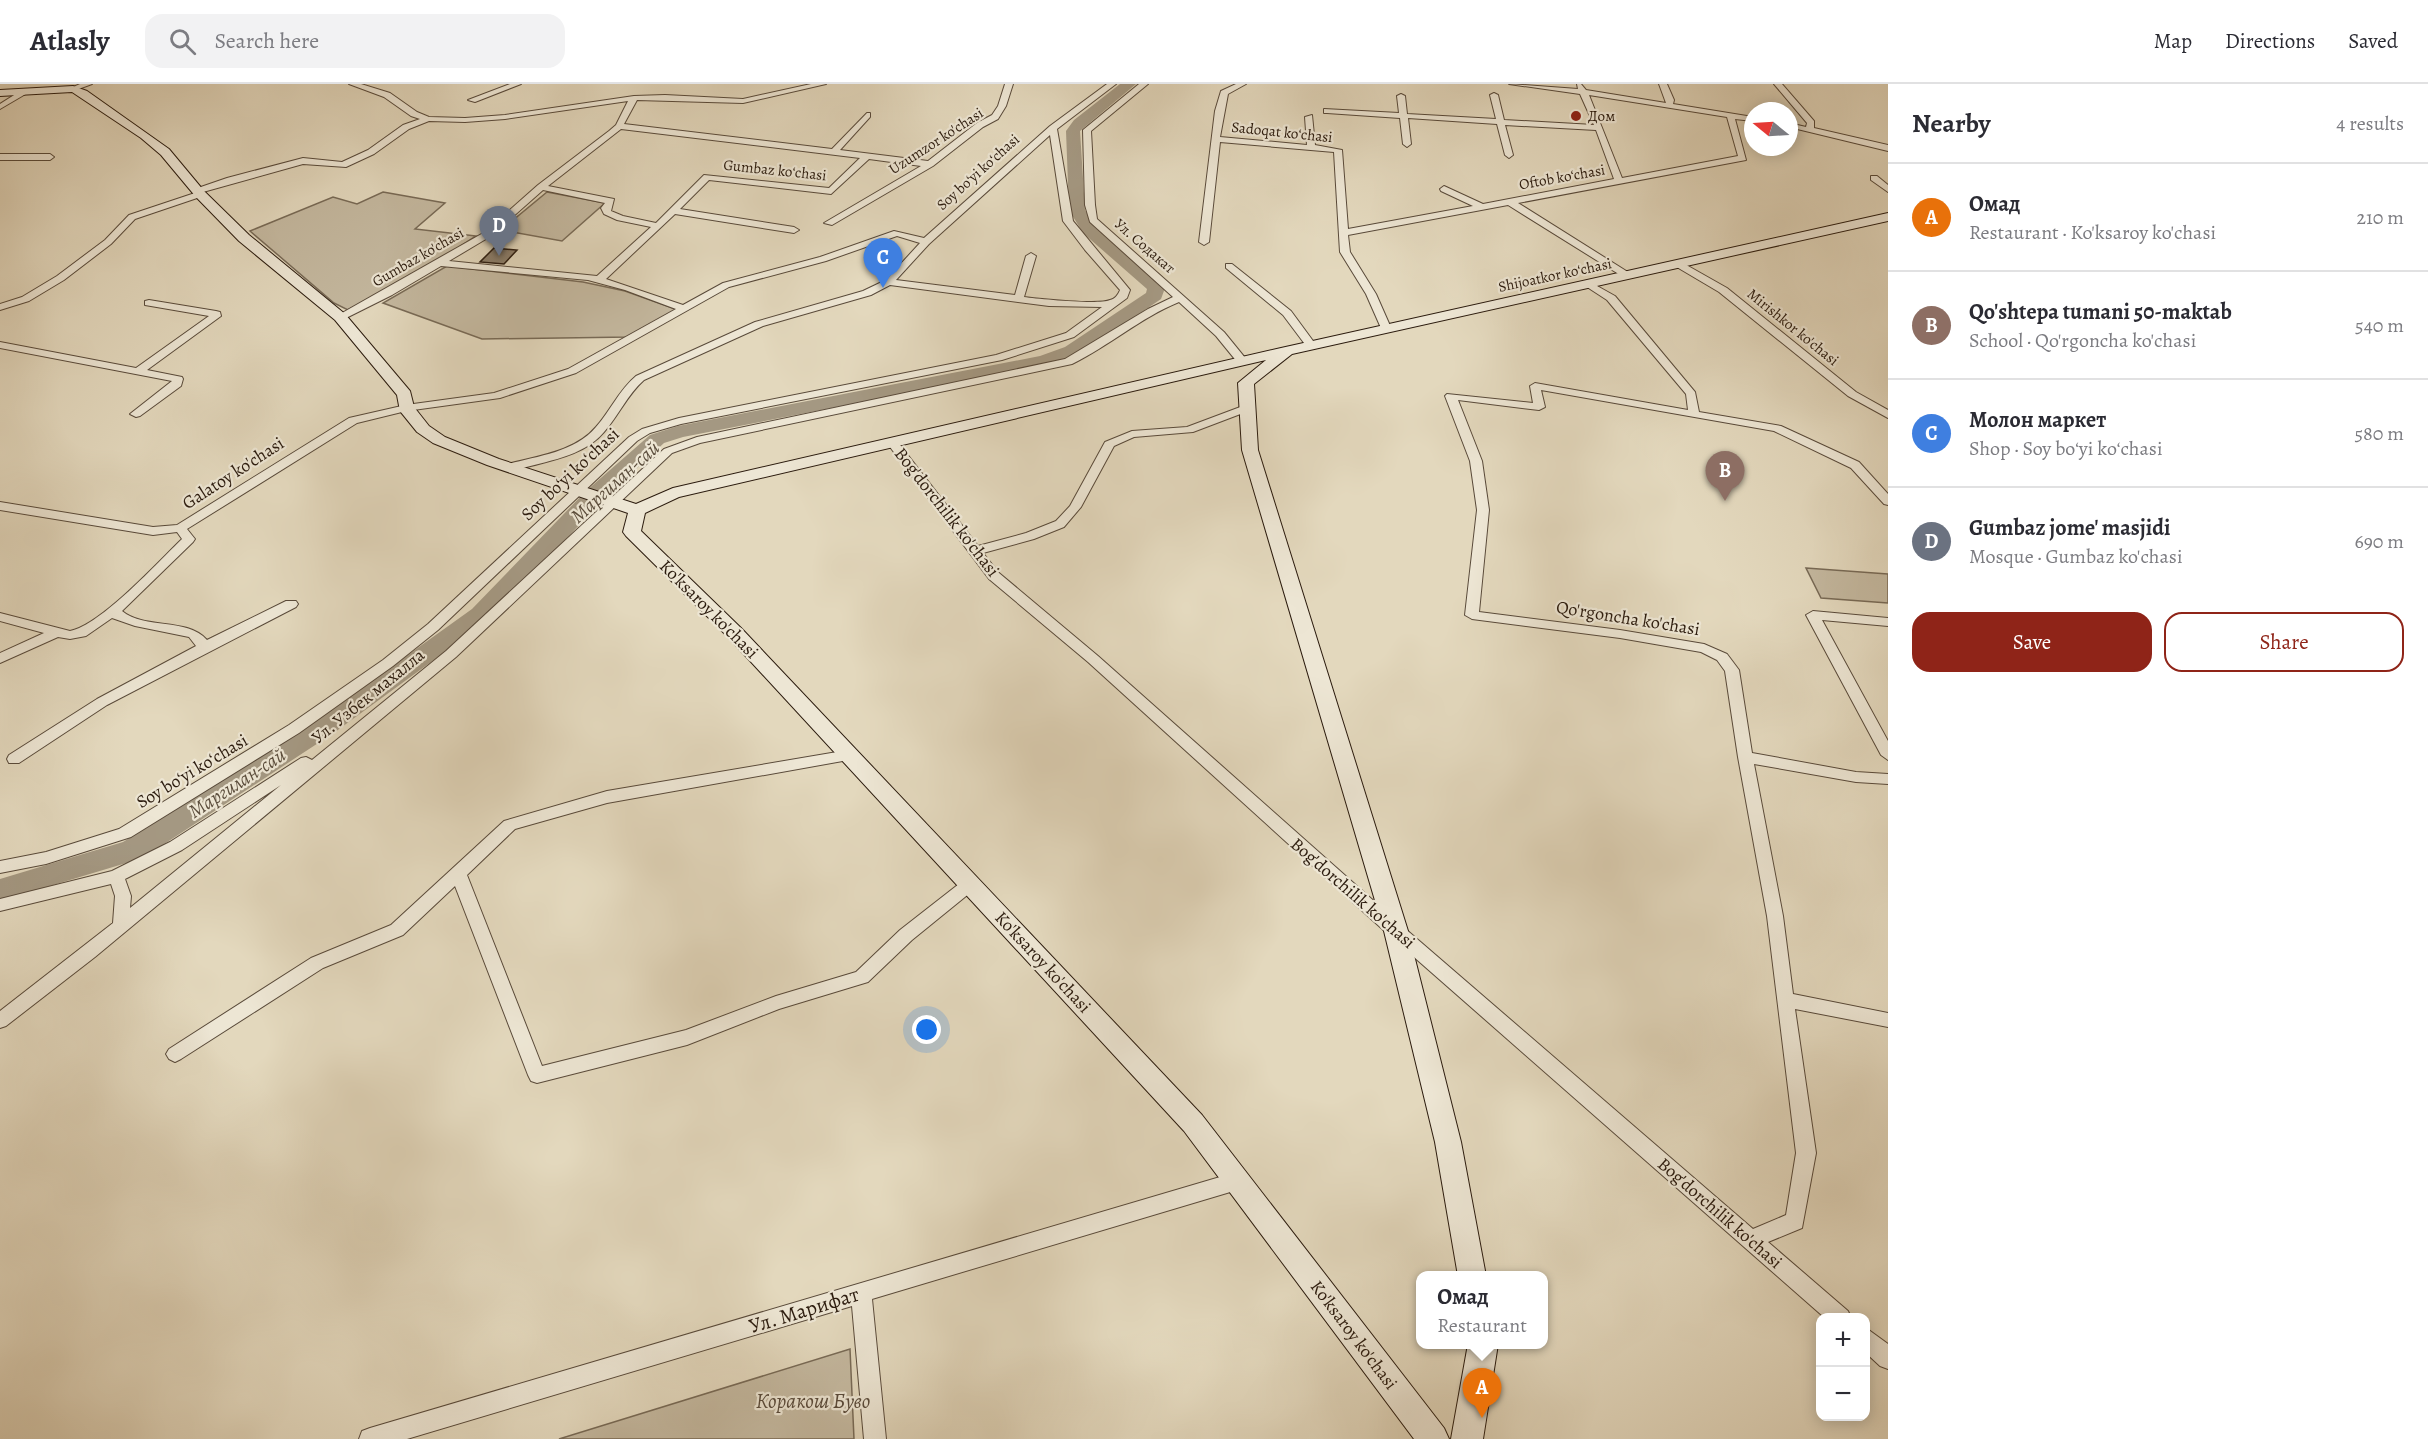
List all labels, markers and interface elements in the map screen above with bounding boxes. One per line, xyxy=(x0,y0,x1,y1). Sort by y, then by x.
search box xyxy=(145,14,565,68)
text: Atlasly xyxy=(30,22,109,60)
icon: search xyxy=(166,25,199,58)
text: Search here xyxy=(214,26,319,56)
text: Map xyxy=(2154,27,2192,55)
text: Directions xyxy=(2225,27,2315,55)
text: Saved xyxy=(2348,27,2398,55)
north arrow xyxy=(1744,102,1798,156)
street label: Uzumzor ko'chasi xyxy=(885,103,987,179)
place label: Дом xyxy=(1588,106,1615,126)
text: Nearby xyxy=(1912,106,1991,141)
marker: Дом xyxy=(1569,109,1583,123)
text: 4 results xyxy=(2336,110,2404,137)
street label: Sadoqat koʻchasi xyxy=(1230,117,1334,147)
street label: Soy boʻyi koʻchasi xyxy=(932,129,1024,215)
street label: Gumbaz koʻchasi xyxy=(722,155,828,185)
street label: Oftob koʻchasi xyxy=(1517,160,1607,194)
text: Омад xyxy=(1969,189,2020,219)
text: A xyxy=(1925,204,1938,231)
text: 210 m xyxy=(2356,204,2404,231)
pin: D xyxy=(480,206,518,256)
street label: Ул. Содакат xyxy=(1110,214,1180,278)
text: Restaurant · Ko'ksaroy ko'chasi xyxy=(1969,219,2216,246)
street label: Gumbaz ko'chasi xyxy=(368,223,468,291)
pin: C xyxy=(864,238,902,288)
street label: Shijoatkor koʻchasi xyxy=(1496,253,1614,297)
street label: Mirishkor ko'chasi xyxy=(1743,284,1843,370)
text: Qo'shtepa tumani 50-maktab xyxy=(1969,297,2232,327)
text: B xyxy=(1925,312,1938,339)
text: 540 m xyxy=(2355,312,2404,339)
text: School · Qo'rgoncha ko'chasi xyxy=(1969,327,2196,354)
text: Молон маркет xyxy=(1969,405,2106,435)
text: C xyxy=(1925,420,1938,447)
text: 580 m xyxy=(2354,420,2404,447)
street label: Soy boʻyi koʻchasi xyxy=(516,422,624,526)
street label: Galatoy ko'chasi xyxy=(177,431,289,515)
water label: Маргилан-сай xyxy=(565,435,665,529)
text: Shop · Soy boʻyi koʻchasi xyxy=(1969,435,2163,462)
street label: Bog'dorchilik ko'chasi xyxy=(889,442,1005,582)
pin: B xyxy=(1706,452,1744,501)
text: Gumbaz jome' masjidi xyxy=(1969,513,2170,543)
text: D xyxy=(1925,528,1938,555)
text: 690 m xyxy=(2354,528,2404,555)
text: Mosque · Gumbaz ko'chasi xyxy=(1969,543,2183,570)
street label: Ko'ksaroy ko'chasi xyxy=(654,554,764,664)
street label: Qo'rgoncha ko'chasi xyxy=(1554,595,1702,641)
button: Save xyxy=(1912,612,2152,672)
button: Share xyxy=(2164,612,2404,672)
street label: Ул. Узбек махалла xyxy=(306,643,430,749)
street label: Soy boʻyi koʻchasi xyxy=(132,728,252,814)
water label: Маргилан-сай xyxy=(183,741,291,825)
street label: Bog'dorchilik ko'chasi xyxy=(1285,832,1421,954)
street label: Ko'ksaroy ko'chasi xyxy=(990,906,1096,1018)
your location xyxy=(912,1015,941,1044)
street label: Bog'dorchilik ko'chasi xyxy=(1652,1152,1788,1274)
popup xyxy=(1416,1271,1548,1349)
street label: Ko'ksaroy ko'chasi xyxy=(1305,1275,1403,1395)
street label: Ул. Марифат xyxy=(745,1280,863,1340)
text: Омад xyxy=(1437,1282,1489,1312)
text: Restaurant xyxy=(1437,1312,1527,1339)
map controls xyxy=(1816,1313,1870,1421)
button: + xyxy=(1816,1313,1870,1367)
button: − xyxy=(1816,1367,1870,1421)
pin: A xyxy=(1462,1368,1502,1418)
park label: Коракош Буво xyxy=(756,1387,870,1415)

